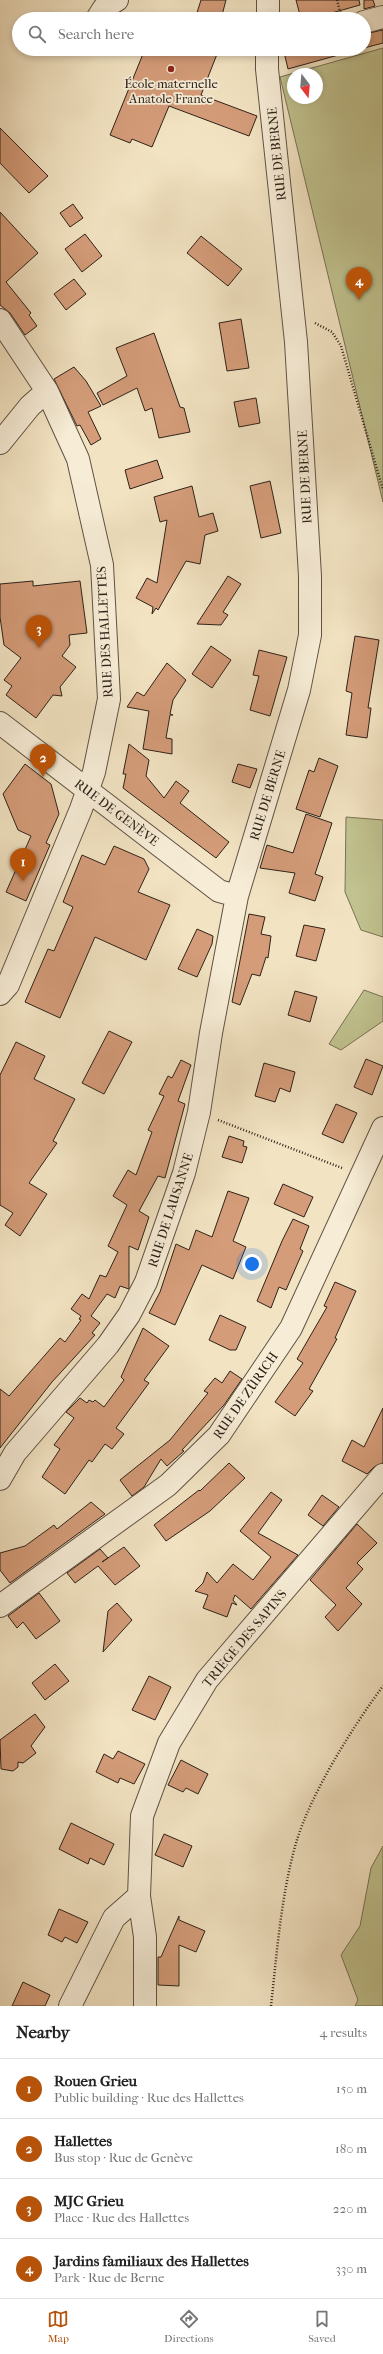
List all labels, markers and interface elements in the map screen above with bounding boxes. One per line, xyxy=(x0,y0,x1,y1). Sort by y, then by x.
search box xyxy=(12,12,371,56)
icon: search xyxy=(26,23,48,45)
text: Search here xyxy=(58,25,134,43)
marker: École maternelle Anatole France xyxy=(166,64,176,74)
north arrow xyxy=(287,68,323,104)
place label: École maternelle Anatole France xyxy=(124,76,218,106)
street label: RUE DE BERNE xyxy=(264,106,289,201)
pin: 4 xyxy=(346,267,372,300)
street label: RUE DE BERNE xyxy=(295,430,314,524)
street label: RUE DES HALLETTES xyxy=(94,566,115,698)
pin: 3 xyxy=(26,615,52,648)
pin: 2 xyxy=(30,744,56,777)
street label: RUE DE BERNE xyxy=(247,748,288,842)
street label: RUE DE GENÈVE xyxy=(72,776,162,849)
pin: 1 xyxy=(10,848,36,881)
street label: RUE DE LAUSANNE xyxy=(145,1151,196,1269)
your location xyxy=(242,1254,262,1274)
street label: RUE DE ZÜRICH xyxy=(210,1349,281,1442)
street label: TRIÈGE DES SAPINS xyxy=(199,1586,290,1690)
text: Nearby xyxy=(16,2022,70,2042)
text: 4 results xyxy=(320,2025,367,2040)
text: Rouen Grieu xyxy=(54,2072,137,2090)
text: 1 xyxy=(27,2081,31,2096)
text: 150 m xyxy=(336,2081,367,2096)
text: Public building · Rue des Hallettes xyxy=(54,2090,244,2105)
text: Hallettes xyxy=(54,2132,112,2150)
text: 2 xyxy=(26,2141,32,2156)
text: 180 m xyxy=(335,2141,367,2156)
text: Bus stop · Rue de Genève xyxy=(54,2150,193,2165)
text: MJC Grieu xyxy=(54,2192,124,2210)
text: 3 xyxy=(26,2201,32,2216)
text: 220 m xyxy=(333,2201,367,2216)
text: Place · Rue des Hallettes xyxy=(54,2210,189,2225)
text: Jardins familiaux des Hallettes xyxy=(54,2252,249,2270)
text: 4 xyxy=(25,2261,33,2276)
text: 330 m xyxy=(336,2261,367,2276)
text: Park · Rue de Berne xyxy=(54,2270,164,2285)
tab: Map xyxy=(47,2308,69,2345)
tab: Directions xyxy=(164,2308,214,2345)
tab: Saved xyxy=(308,2308,336,2345)

